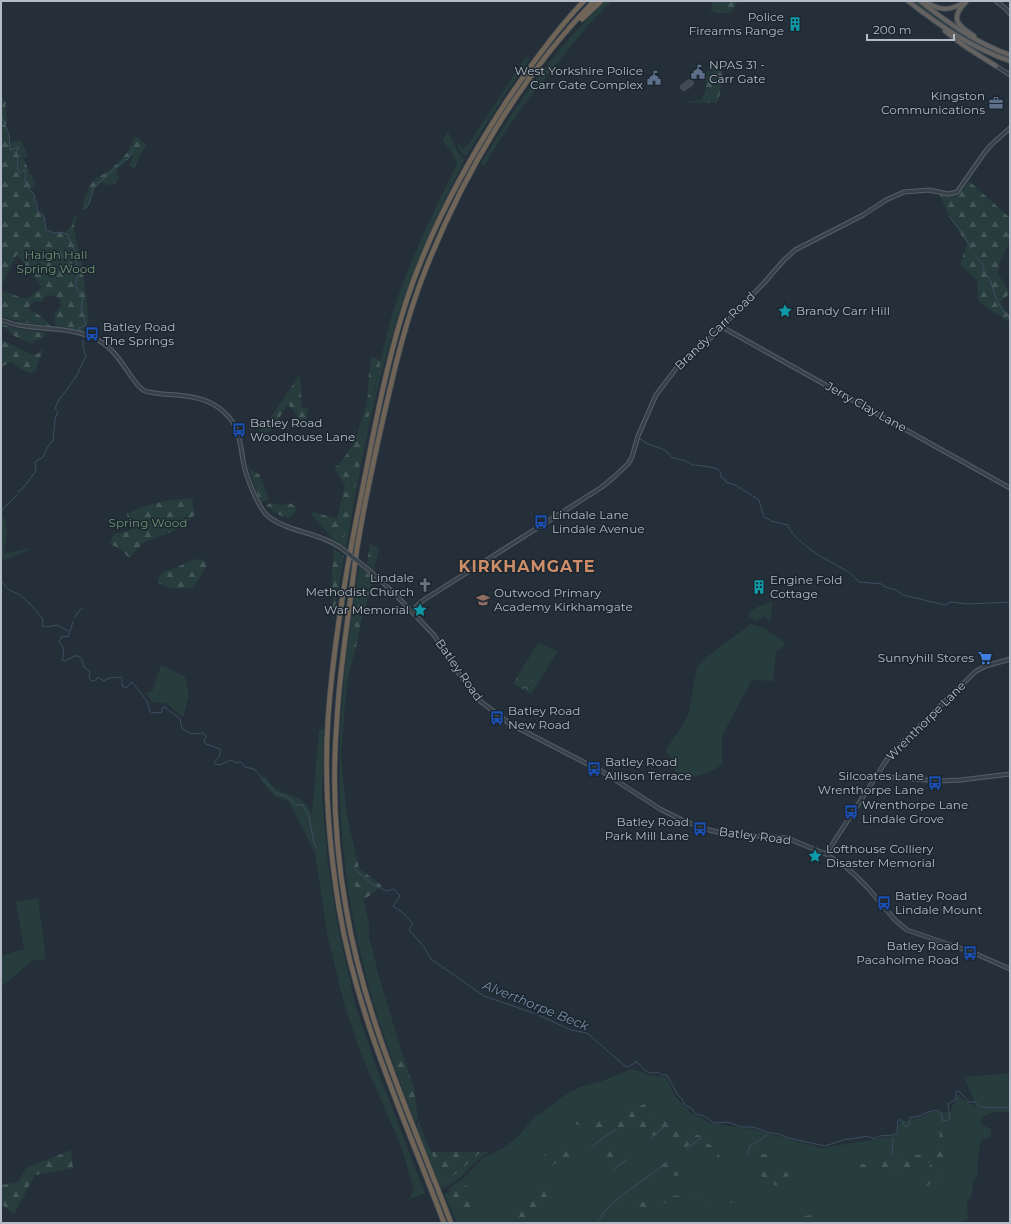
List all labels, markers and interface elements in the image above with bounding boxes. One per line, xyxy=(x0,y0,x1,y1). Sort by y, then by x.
place label: Police Firearms Range xyxy=(689,9,784,38)
building icon: Police Firearms Range xyxy=(787,16,803,32)
scale bar xyxy=(867,16,954,42)
text: 200 m xyxy=(873,22,912,37)
place label: NPAS 31 - Carr Gate xyxy=(709,57,765,86)
place label: West Yorkshire Police Carr Gate Complex xyxy=(514,63,644,92)
public building icon: NPAS 31 - Carr Gate xyxy=(690,64,706,80)
public building icon: West Yorkshire Police Carr Gate Complex xyxy=(646,70,662,86)
place label: Kingston Communications xyxy=(881,88,985,117)
office icon: Kingston Communications xyxy=(988,95,1004,111)
park label: Haigh Hall Spring Wood xyxy=(17,247,95,276)
street label: Brandy Carr Road xyxy=(671,288,758,373)
place icon: Brandy Carr Hill xyxy=(777,303,793,319)
place label: Brandy Carr Hill xyxy=(796,303,890,318)
place label: Batley Road The Springs xyxy=(103,319,175,348)
bus stop icon: Batley Road The Springs xyxy=(84,326,100,342)
street label: Jerry Clay Lane xyxy=(822,378,909,435)
place label: Batley Road Woodhouse Lane xyxy=(250,415,355,444)
bus stop icon: Batley Road Woodhouse Lane xyxy=(231,422,247,438)
place label: Lindale Lane Lindale Avenue xyxy=(552,507,645,536)
bus stop icon: Lindale Lane Lindale Avenue xyxy=(533,514,549,530)
park label: Spring Wood xyxy=(109,515,187,530)
district label: KIRKHAMGATE xyxy=(459,557,595,576)
place label: Lindale Methodist Church xyxy=(305,570,414,599)
place label: Engine Fold Cottage xyxy=(770,572,842,601)
church icon: Lindale Methodist Church xyxy=(417,577,433,593)
building icon: Engine Fold Cottage xyxy=(751,579,767,595)
place label: Outwood Primary Academy Kirkhamgate xyxy=(494,585,633,614)
school or university icon: Outwood Primary Academy Kirkhamgate xyxy=(475,592,491,608)
place label: War Memorial xyxy=(324,602,409,617)
place icon: War Memorial xyxy=(412,602,428,618)
street label: Batley Road xyxy=(432,636,486,704)
place label: Sunnyhill Stores xyxy=(878,650,974,665)
supermarket icon: Sunnyhill Stores xyxy=(977,650,993,666)
street label: Wrenthorpe Lane xyxy=(883,678,968,763)
place label: Batley Road New Road xyxy=(508,703,580,732)
bus stop icon: Batley Road New Road xyxy=(489,710,505,726)
place label: Batley Road Allison Terrace xyxy=(605,754,691,783)
bus stop icon: Batley Road Allison Terrace xyxy=(586,761,602,777)
place label: Silcoates Lane Wrenthorpe Lane xyxy=(818,768,924,797)
bus stop icon: Silcoates Lane Wrenthorpe Lane xyxy=(927,775,943,791)
place label: Wrenthorpe Lane Lindale Grove xyxy=(862,797,968,826)
bus stop icon: Wrenthorpe Lane Lindale Grove xyxy=(843,804,859,820)
place label: Batley Road Park Mill Lane xyxy=(605,814,689,843)
bus stop icon: Batley Road Park Mill Lane xyxy=(692,821,708,837)
street label: Batley Road xyxy=(718,824,792,847)
place label: Lofthouse Colliery Disaster Memorial xyxy=(826,841,935,870)
place icon: Lofthouse Colliery Disaster Memorial xyxy=(807,848,823,864)
place label: Batley Road Lindale Mount xyxy=(895,888,982,917)
bus stop icon: Batley Road Lindale Mount xyxy=(876,895,892,911)
place label: Batley Road Pacaholme Road xyxy=(856,938,959,967)
bus stop icon: Batley Road Pacaholme Road xyxy=(962,945,978,961)
water label: Alverthorpe Beck xyxy=(480,976,593,1034)

